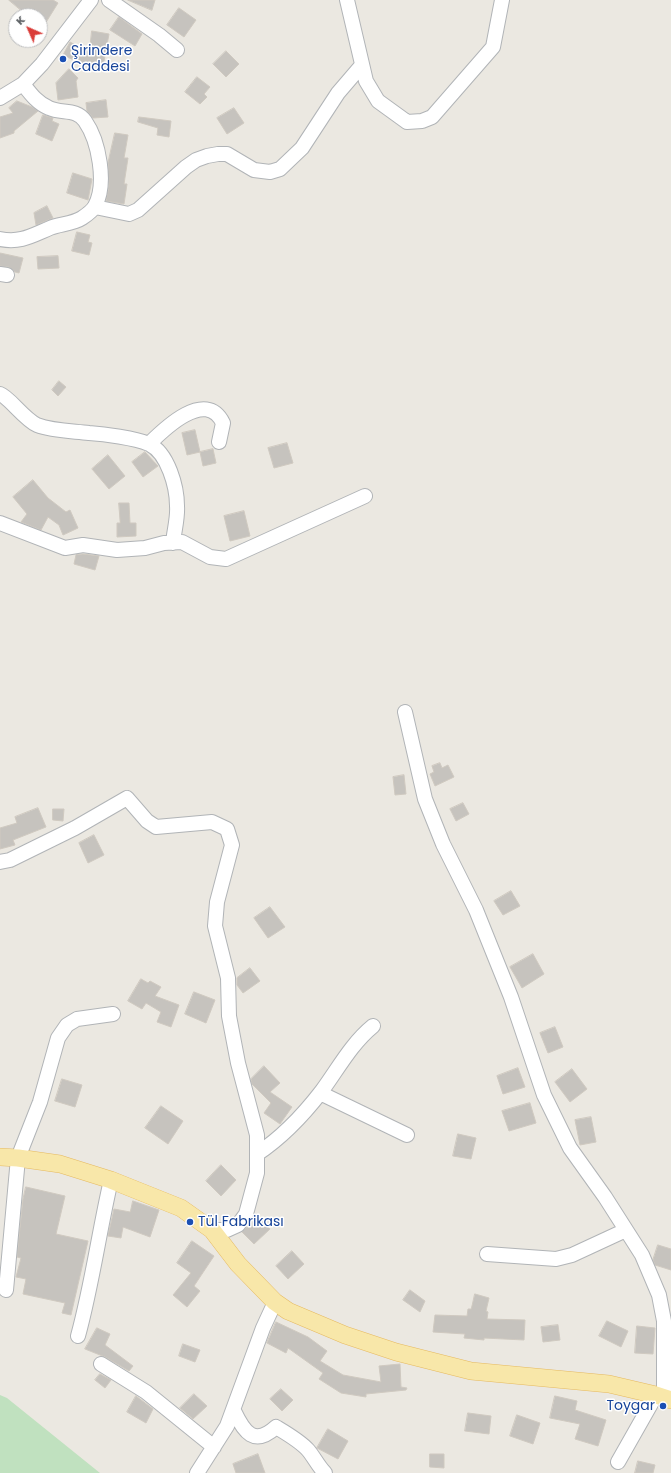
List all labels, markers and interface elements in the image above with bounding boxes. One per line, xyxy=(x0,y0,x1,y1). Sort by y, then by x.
north arrow xyxy=(8,8,48,48)
text: K xyxy=(12,12,29,29)
place label: Şirindere Caddesi xyxy=(71,43,132,76)
marker: Şirindere Caddesi xyxy=(58,54,68,64)
place label: Tül Fabrikası xyxy=(198,1214,284,1230)
marker: Tül Fabrikası xyxy=(185,1217,195,1227)
place label: Toygar xyxy=(606,1398,655,1414)
marker: Toygar xyxy=(658,1401,668,1411)

